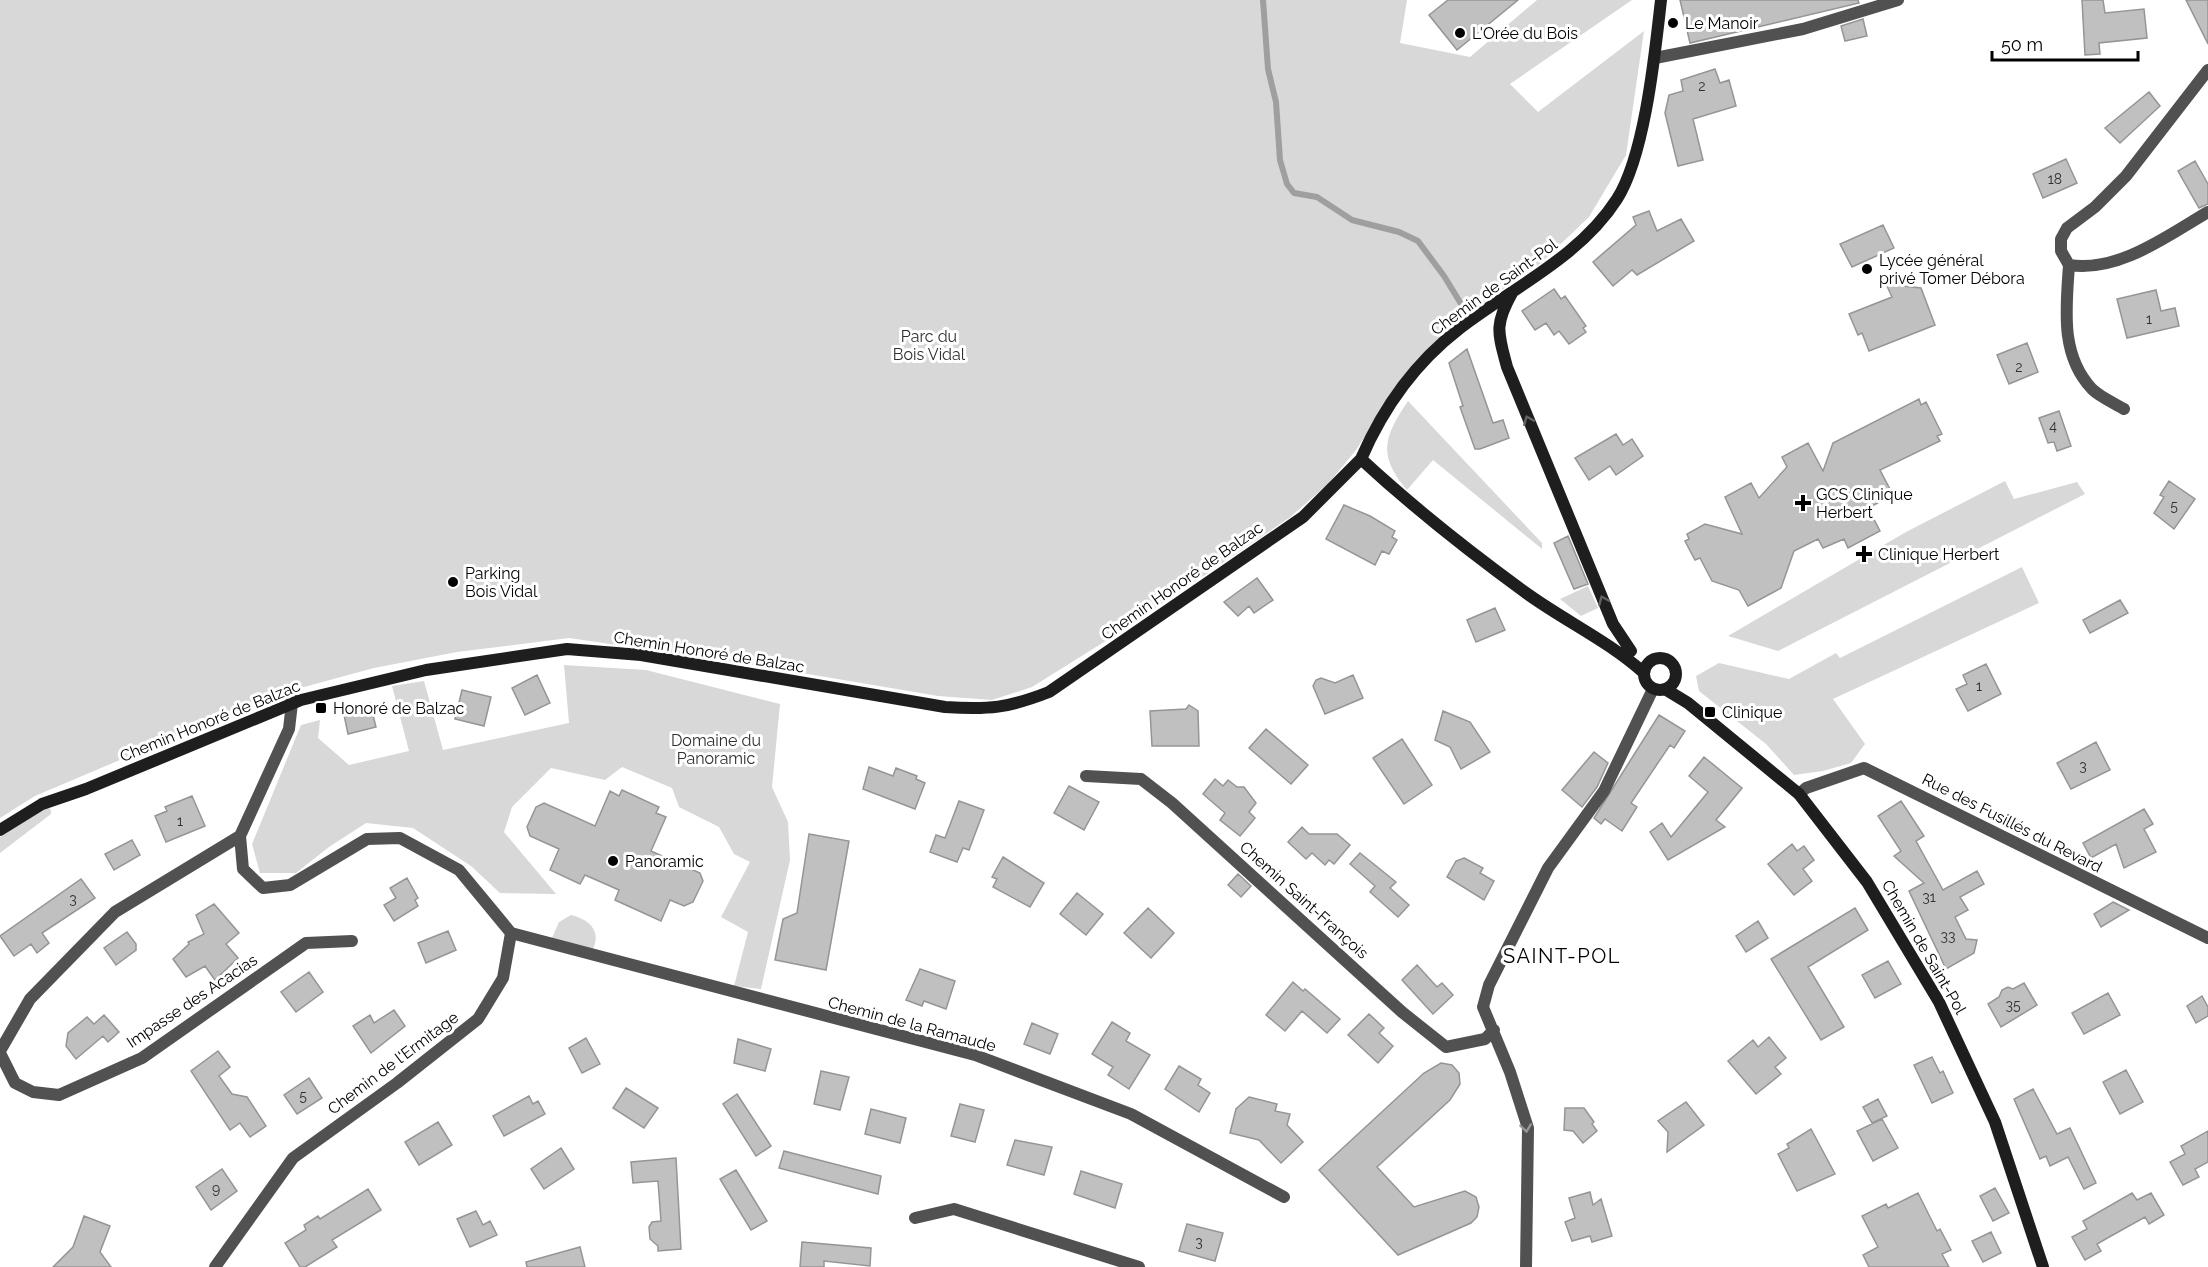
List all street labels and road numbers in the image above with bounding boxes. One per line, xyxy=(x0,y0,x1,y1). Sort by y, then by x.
street label: Chemin de Saint-Pol xyxy=(1427,234,1561,339)
street label: Chemin Honoré de Balzac xyxy=(1098,518,1267,644)
street label: Chemin Honoré de Balzac xyxy=(612,628,806,676)
street label: Chemin Honoré de Balzac xyxy=(117,676,303,766)
street label: Rue des Fusillés du Revard xyxy=(1919,769,2105,877)
street label: Chemin Saint-François xyxy=(1236,837,1372,963)
street label: Chemin de Saint-Pol xyxy=(1878,877,1970,1018)
street label: Impasse des Acacias xyxy=(123,950,261,1052)
street label: Chemin de la Ramaude xyxy=(826,992,998,1056)
street label: Chemin de l'Ermitage xyxy=(324,1008,462,1118)

